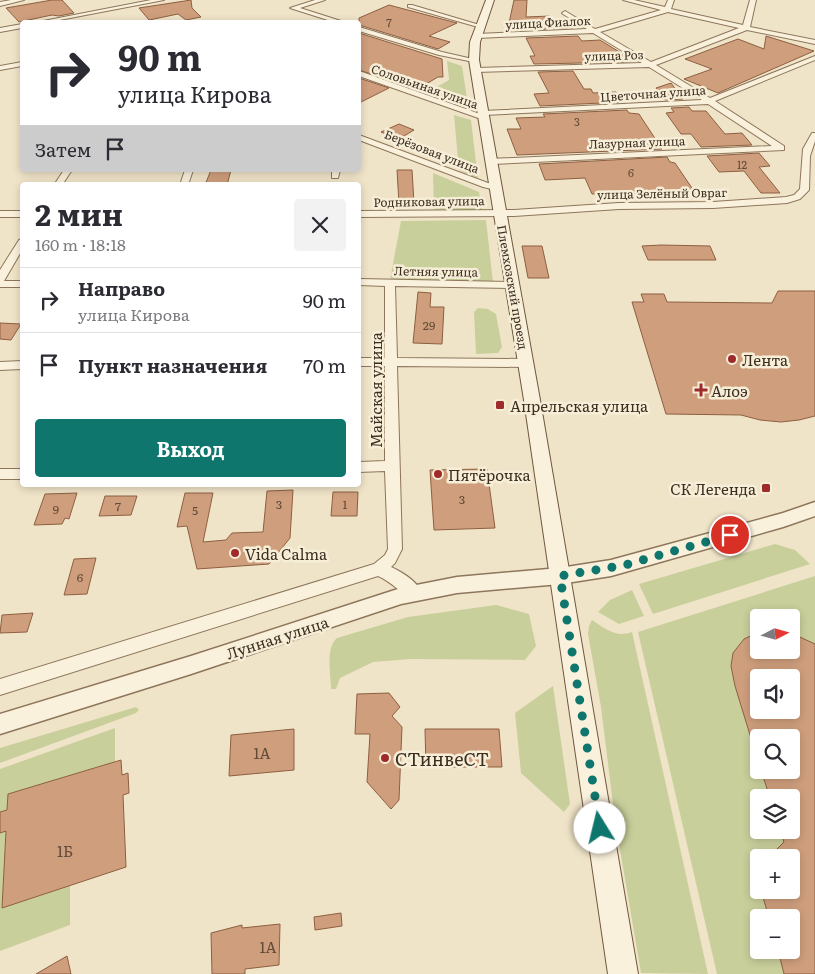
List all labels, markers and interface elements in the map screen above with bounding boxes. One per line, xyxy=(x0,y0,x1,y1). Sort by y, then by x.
street label: улица Фиалок xyxy=(505,11,591,33)
house number: 7 xyxy=(386,14,392,30)
text: 90 m xyxy=(118,30,202,82)
icon: right xyxy=(35,40,100,105)
street label: улица Роз xyxy=(584,45,644,65)
street label: Соловьиная улица xyxy=(369,59,481,113)
text: улица Кирова xyxy=(118,77,272,110)
street label: Цветочная улица xyxy=(600,80,707,106)
house number: 3 xyxy=(574,113,580,129)
street label: Берёзовая улица xyxy=(382,125,483,178)
street label: Лазурная улица xyxy=(588,131,686,153)
text: Затем xyxy=(35,135,91,163)
icon: arrive xyxy=(101,135,129,163)
house number: 12 xyxy=(737,156,747,172)
house number: 6 xyxy=(628,164,634,180)
street label: улица Зелёный Овраг xyxy=(597,183,727,203)
text: 2 мин xyxy=(35,191,123,235)
street label: Родниковая улица xyxy=(373,191,485,211)
button: close xyxy=(294,199,346,251)
street label: Племхозский проезд xyxy=(493,223,533,351)
text: 160 m · 18:18 xyxy=(35,232,126,256)
street label: Летняя улица xyxy=(394,261,479,281)
text: Направо xyxy=(78,274,165,302)
icon: right xyxy=(35,286,63,314)
text: 90 m xyxy=(303,286,346,314)
text: улица Кирова xyxy=(78,302,190,326)
house number: 29 xyxy=(423,316,435,334)
street label: Майская улица xyxy=(364,331,387,448)
place label: Лента xyxy=(742,348,789,371)
icon: arrive xyxy=(35,351,63,379)
text: Пункт назначения xyxy=(78,351,267,379)
text: 70 m xyxy=(303,351,346,379)
marker: Лента xyxy=(726,353,738,365)
place label: Алоэ xyxy=(711,379,748,402)
marker: Алоэ xyxy=(695,384,707,396)
place label: Апрельская улица xyxy=(510,394,649,417)
marker: Апрельская улица xyxy=(494,399,506,411)
button: Выход xyxy=(35,419,346,477)
place label: Пятёрочка xyxy=(448,463,532,486)
marker: Пятёрочка xyxy=(432,468,444,480)
place label: СК Легенда xyxy=(670,477,757,500)
marker: СК Легенда xyxy=(760,482,772,494)
house number: 3 xyxy=(459,490,465,508)
house number: 3 xyxy=(276,495,282,513)
house number: 1 xyxy=(343,495,348,513)
house number: 7 xyxy=(115,497,121,515)
house number: 9 xyxy=(53,500,59,518)
house number: 5 xyxy=(192,501,198,519)
pin xyxy=(709,514,751,556)
icon: arrive xyxy=(716,521,744,549)
place label: Vida Calma xyxy=(245,542,328,565)
marker: Vida Calma xyxy=(229,547,241,559)
house number: 6 xyxy=(77,568,84,586)
street label: Лунная улица xyxy=(223,609,332,664)
north arrow xyxy=(750,609,800,659)
map controls xyxy=(750,609,800,959)
button: sound xyxy=(750,669,800,719)
button: search xyxy=(750,729,800,779)
house number: 1А xyxy=(253,741,271,764)
place label: СТинвеСТ xyxy=(395,745,489,772)
marker: СТинвеСТ xyxy=(379,752,391,764)
button: layers xyxy=(750,789,800,839)
position arrow xyxy=(573,801,625,853)
house number: 1Б xyxy=(57,839,73,862)
button: + xyxy=(750,849,800,899)
button: − xyxy=(750,909,800,959)
house number: 1А xyxy=(259,935,277,958)

